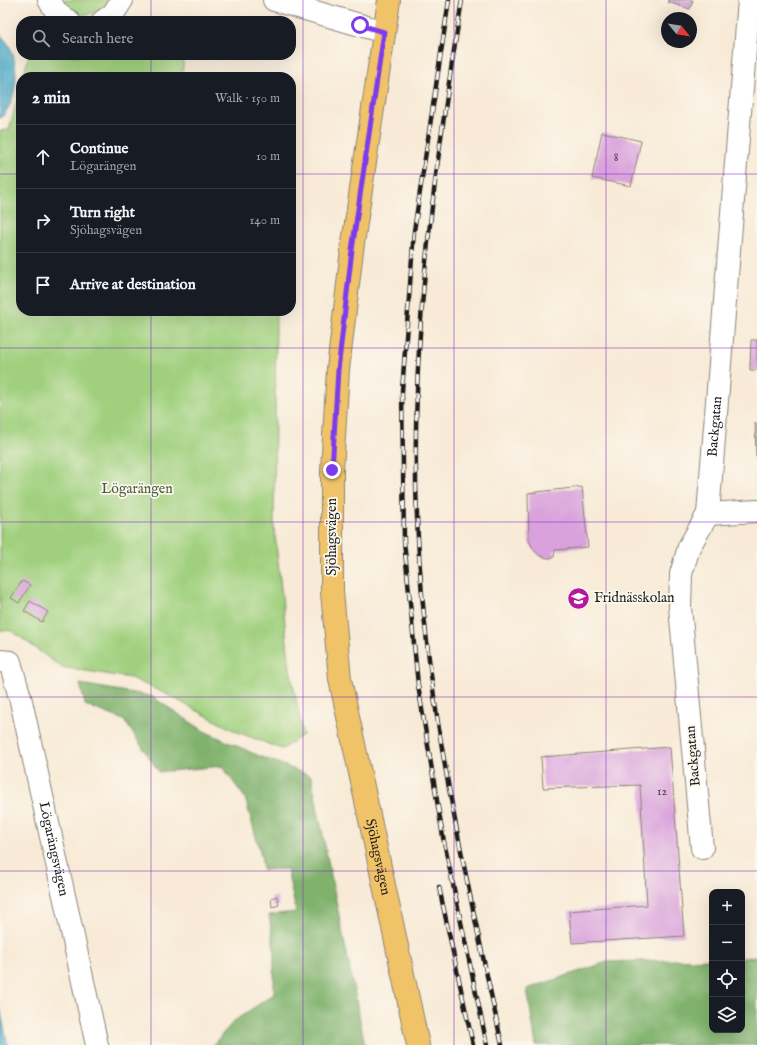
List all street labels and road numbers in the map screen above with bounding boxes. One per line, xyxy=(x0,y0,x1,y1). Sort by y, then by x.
street label: Backgatan xyxy=(704,395,726,458)
street label: Sjöhagsvägen xyxy=(323,498,341,576)
street label: Backgatan xyxy=(681,724,705,787)
street label: Lögarängsvägen xyxy=(34,800,73,898)
street label: Sjöhagsvägen xyxy=(361,817,395,897)

